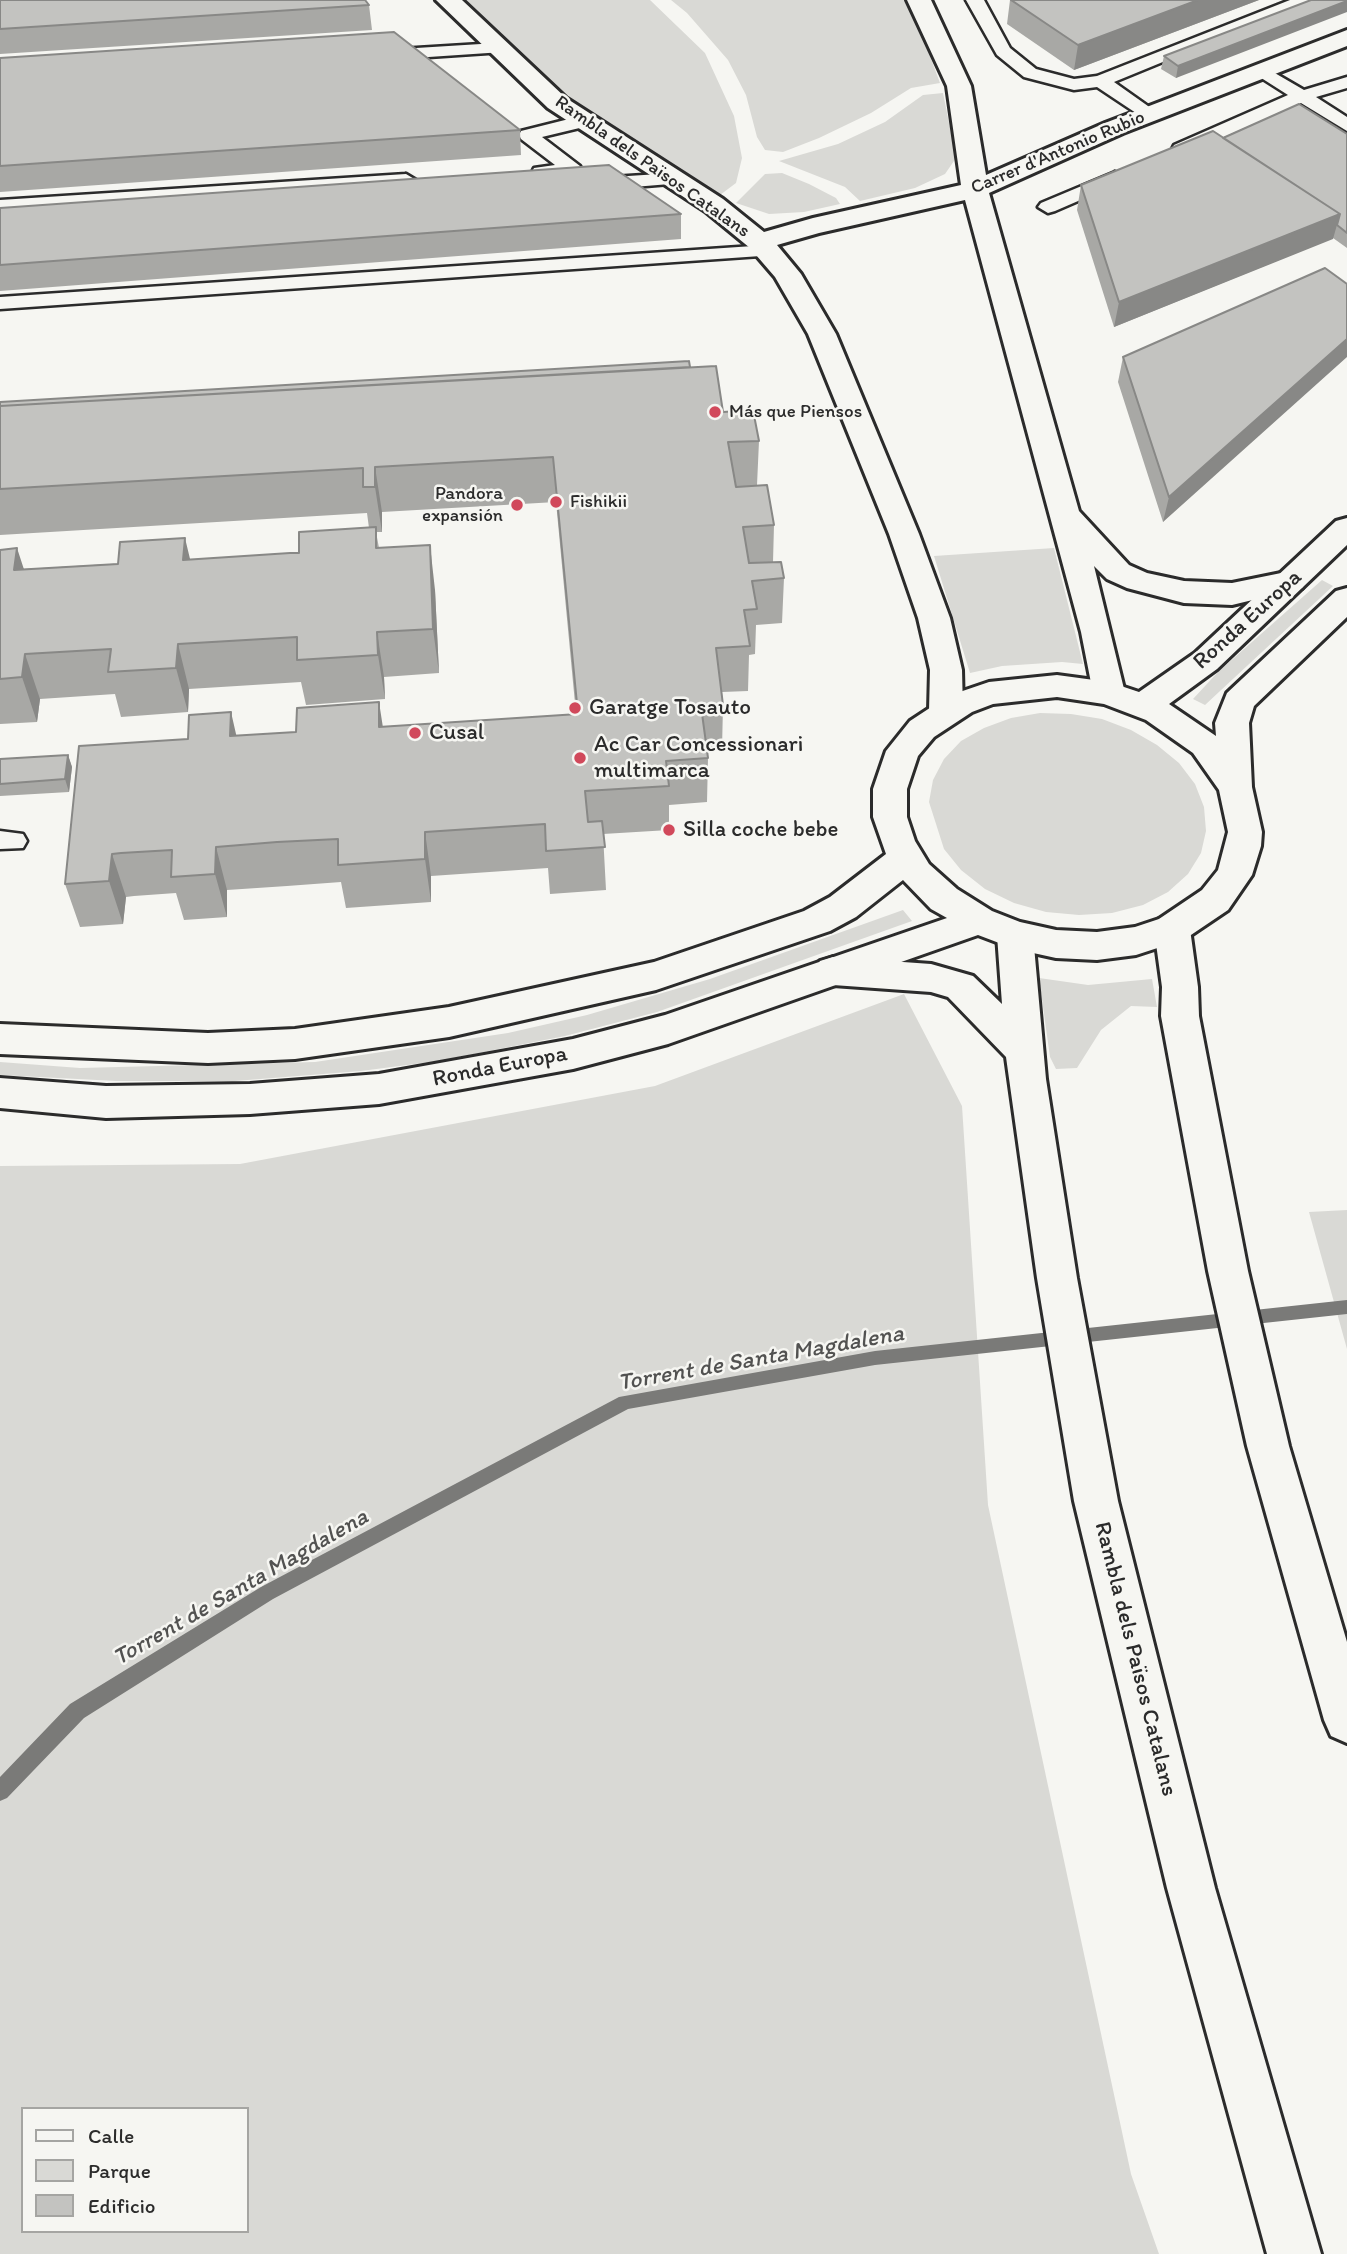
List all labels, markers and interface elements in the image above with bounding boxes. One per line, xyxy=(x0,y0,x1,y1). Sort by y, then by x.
street label: Rambla dels Països Catalans xyxy=(550,91,754,243)
street label: Carrer d'Antonio Rubio xyxy=(968,106,1148,200)
place label: Más que Piensos xyxy=(729,401,862,423)
marker: Más que Piensos xyxy=(707,404,723,420)
place label: Pandora expansión xyxy=(422,483,503,527)
place label: Fishikii xyxy=(570,491,627,513)
marker: Fishikii xyxy=(548,494,564,510)
marker: Pandora expansión xyxy=(509,497,525,513)
street label: Ronda Europa xyxy=(1188,564,1308,676)
place label: Garatge Tosauto xyxy=(589,694,751,722)
marker: Garatge Tosauto xyxy=(567,700,583,716)
place label: Cusal xyxy=(429,719,484,747)
marker: Cusal xyxy=(407,725,423,741)
place label: Ac Car Concessionari multimarca xyxy=(594,731,803,785)
marker: Ac Car Concessionari multimarca xyxy=(572,750,588,766)
place label: Silla coche bebe xyxy=(683,816,839,844)
marker: Silla coche bebe xyxy=(661,822,677,838)
street label: Ronda Europa xyxy=(430,1040,570,1094)
water label: Torrent de Santa Magdalena xyxy=(616,1320,906,1398)
water label: Torrent de Santa Magdalena xyxy=(108,1503,374,1673)
street label: Rambla dels Països Catalans xyxy=(1088,1519,1182,1799)
legend xyxy=(21,2107,248,2233)
text: Calle xyxy=(88,2123,134,2148)
text: Parque xyxy=(88,2158,151,2183)
text: Edificio xyxy=(88,2193,156,2218)

